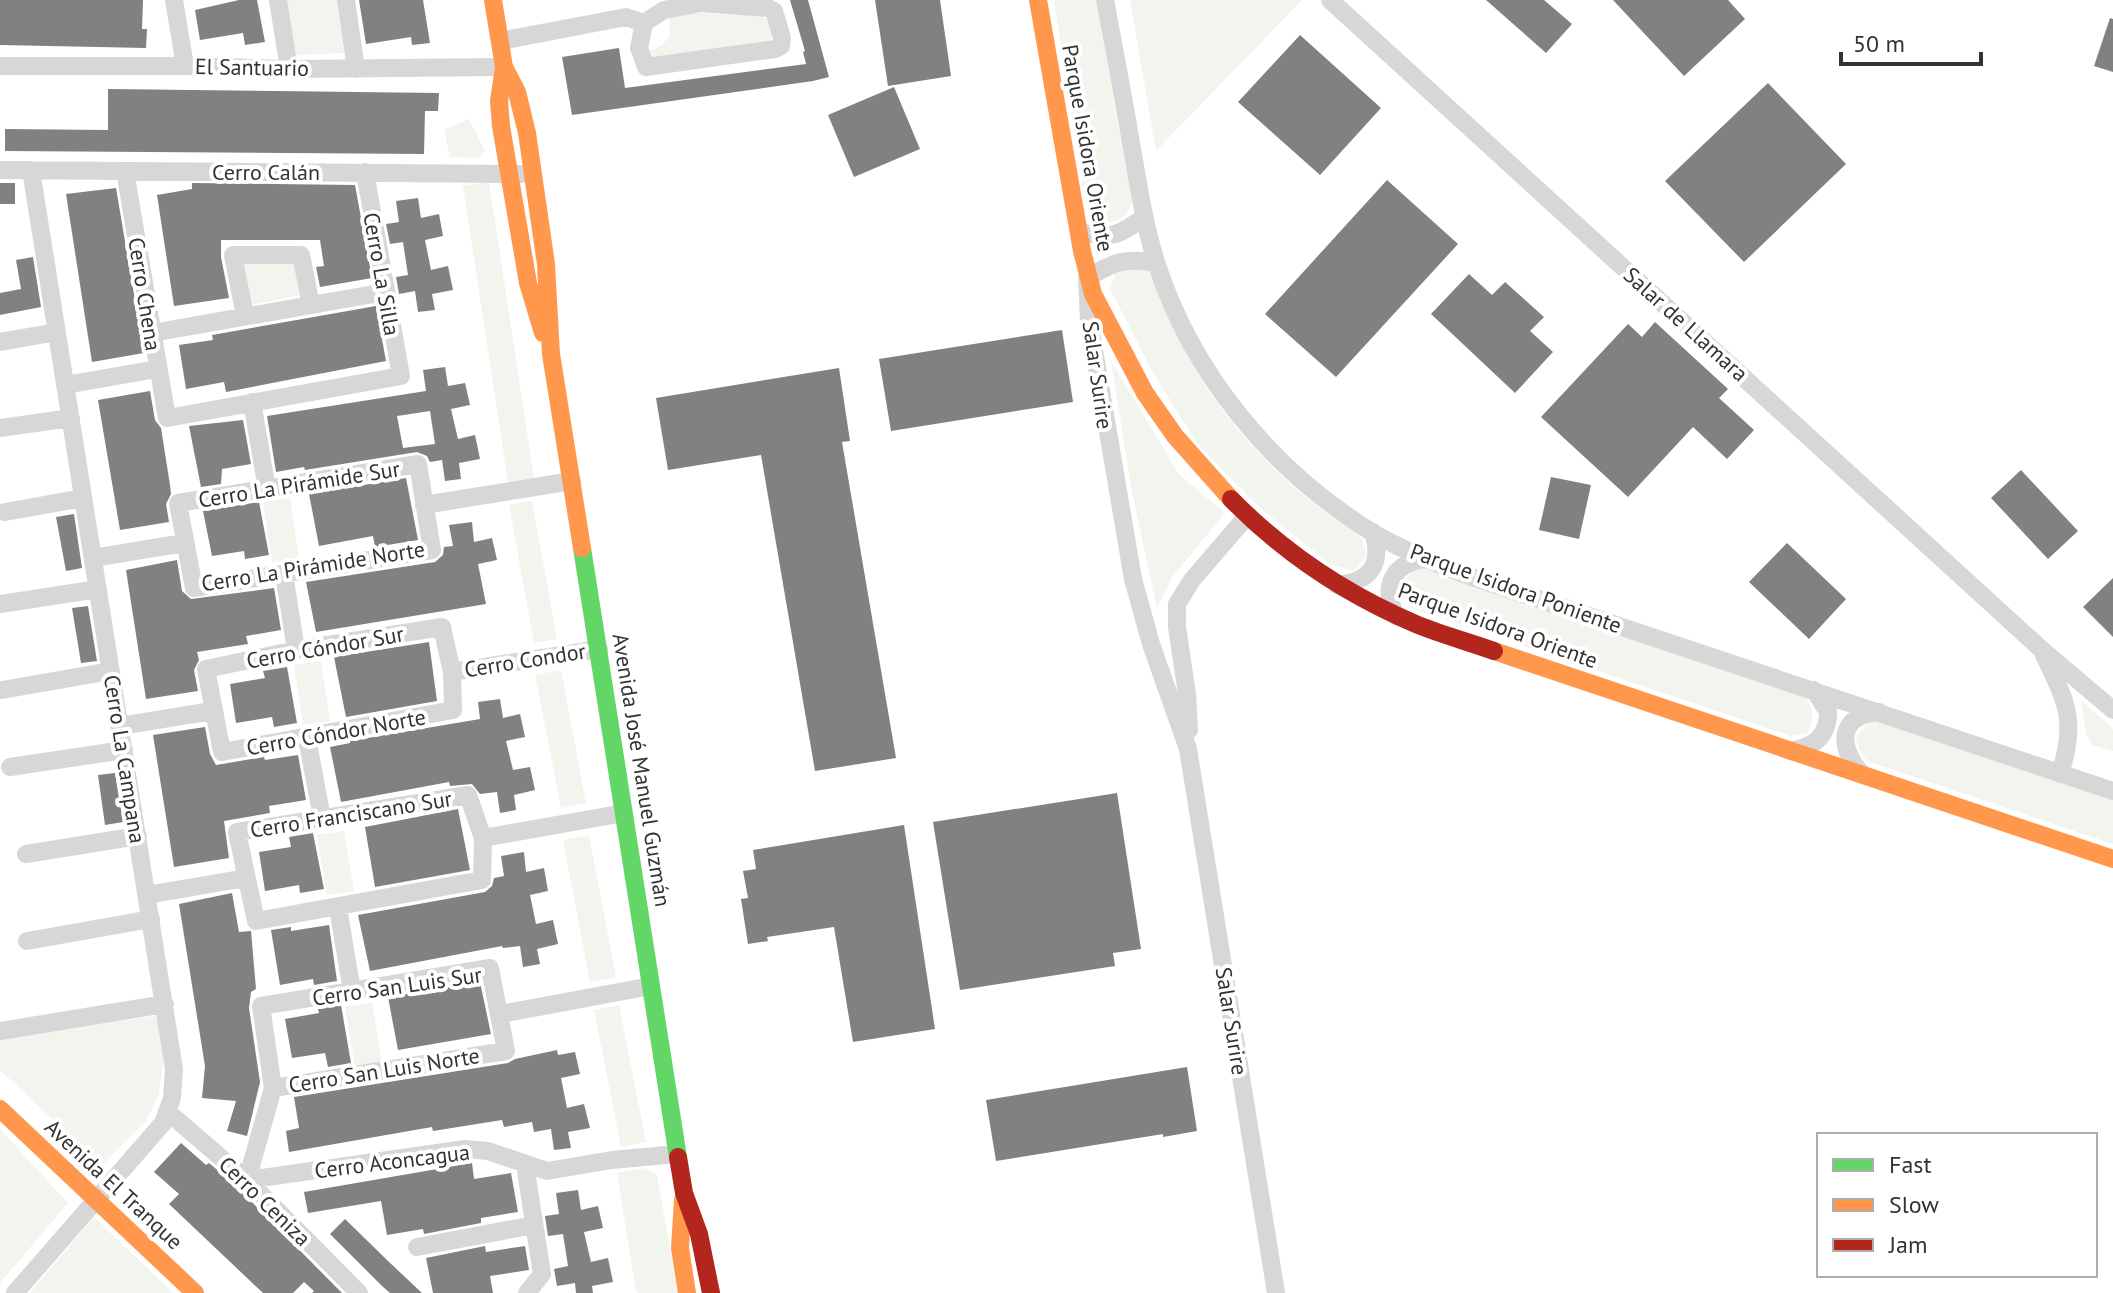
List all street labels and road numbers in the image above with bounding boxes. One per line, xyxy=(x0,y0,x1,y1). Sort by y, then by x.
street label: Parque Isidora Oriente xyxy=(1056,42,1120,254)
street label: El Santuario xyxy=(195,52,309,82)
street label: Cerro Calán xyxy=(212,158,320,186)
street label: Cerro La Silla xyxy=(357,210,407,338)
street label: Cerro Chena xyxy=(122,235,168,353)
street label: Salar de Llamara xyxy=(1618,261,1754,387)
street label: Salar Surire xyxy=(1077,319,1119,431)
street label: Cerro La Pirámide Sur xyxy=(196,454,402,514)
street label: Cerro La Pirámide Norte xyxy=(199,535,427,597)
street label: Parque Isidora Poniente xyxy=(1406,537,1626,639)
street label: Parque Isidora Oriente xyxy=(1394,576,1602,674)
street label: Cerro Cóndor Sur xyxy=(244,619,406,675)
street label: Avenida José Manuel Guzmán xyxy=(607,631,677,909)
street label: Cerro Condor xyxy=(462,637,588,683)
street label: Cerro La Campana xyxy=(98,673,152,845)
street label: Cerro Cóndor Norte xyxy=(244,702,428,762)
street label: Cerro Franciscano Sur xyxy=(248,784,454,844)
street label: Cerro San Luis Sur xyxy=(310,960,484,1012)
street label: Salar Surire xyxy=(1210,965,1254,1077)
street label: Cerro San Luis Norte xyxy=(286,1041,482,1099)
street label: Avenida El Tranque xyxy=(39,1113,189,1255)
street label: Cerro Aconcagua xyxy=(313,1138,471,1184)
street label: Cerro Ceniza xyxy=(213,1150,317,1252)

